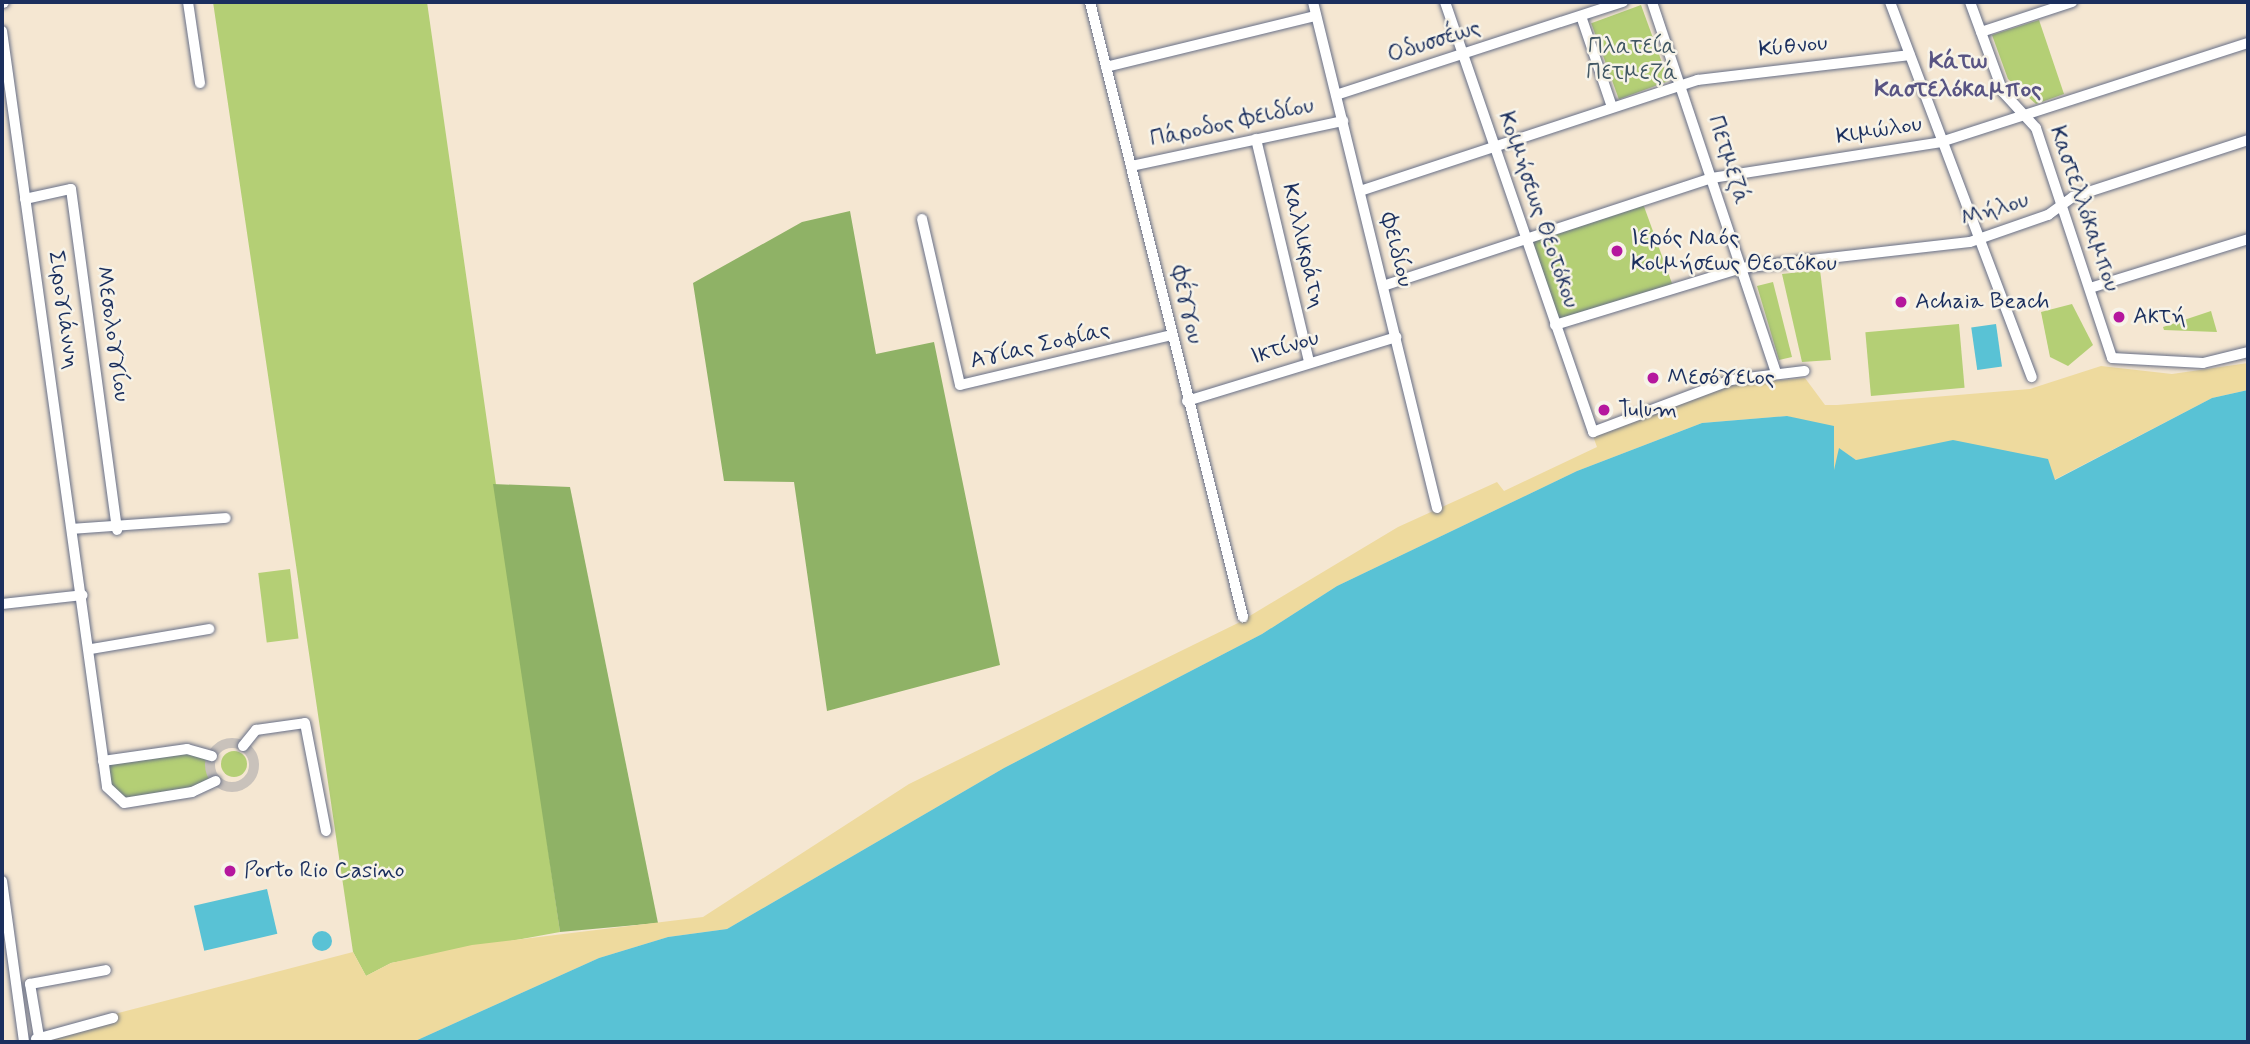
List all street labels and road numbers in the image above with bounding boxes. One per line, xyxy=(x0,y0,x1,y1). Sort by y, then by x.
street label: Οδυσσέως xyxy=(1384,14,1484,70)
street label: Κύθνου xyxy=(1757,30,1829,64)
street label: Πάροδος Φειδίου xyxy=(1148,92,1316,154)
street label: Κοιμήσεως Θεοτόκου xyxy=(1491,108,1585,312)
street label: Κιμώλου xyxy=(1834,111,1924,151)
street label: Πετμεζά xyxy=(1701,112,1755,208)
street label: Καστελλόκαμπου xyxy=(2043,123,2125,295)
street label: Καλλικράτη xyxy=(1275,181,1331,311)
street label: Μήλου xyxy=(1958,187,2032,233)
street label: Φειδίου xyxy=(1373,210,1419,290)
street label: Σιρογιάννη xyxy=(41,249,85,371)
street label: Φέγγου xyxy=(1164,263,1208,347)
street label: Μεσολογγίου xyxy=(89,264,135,404)
street label: Αγίας Σοφίας xyxy=(967,317,1113,375)
street label: Ικτίνου xyxy=(1248,325,1322,371)

